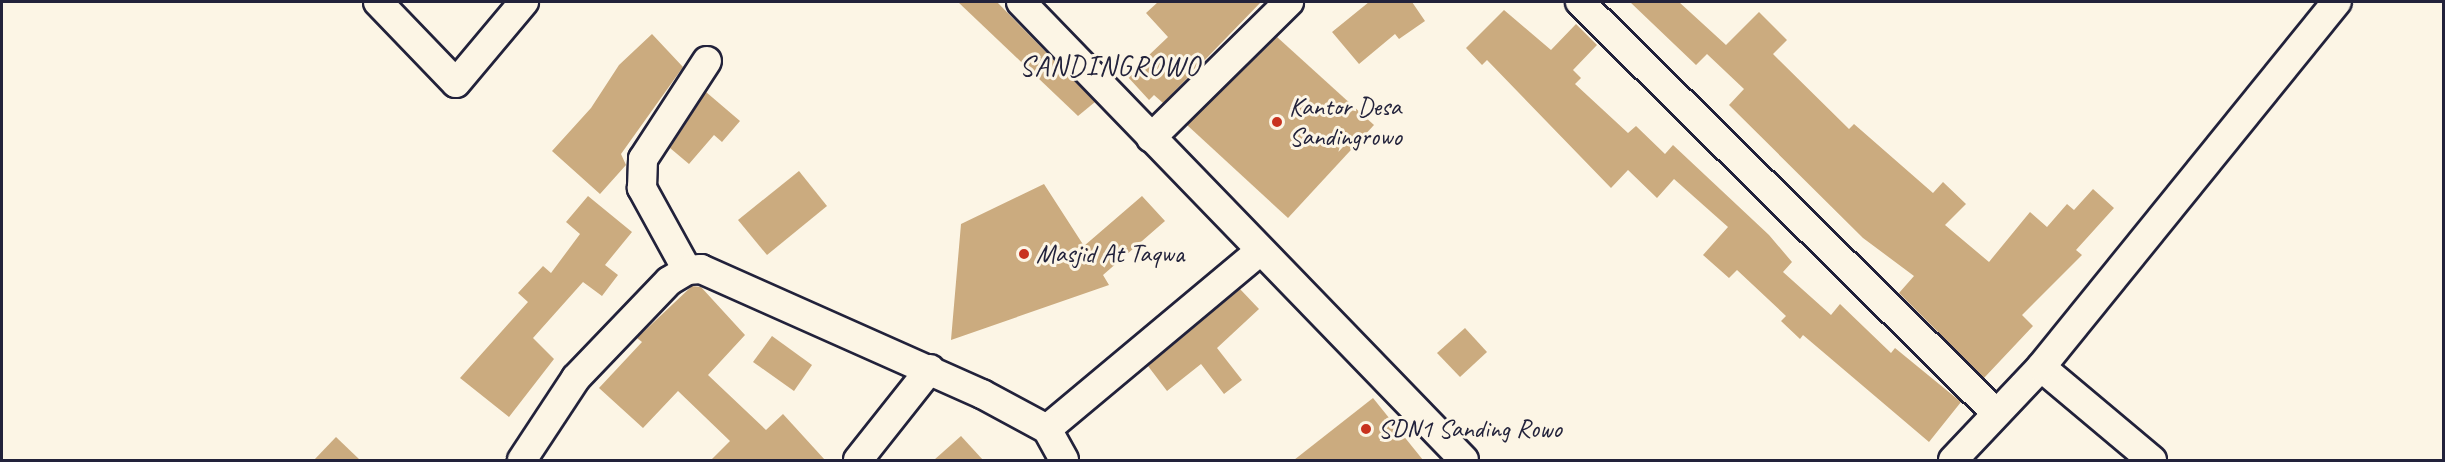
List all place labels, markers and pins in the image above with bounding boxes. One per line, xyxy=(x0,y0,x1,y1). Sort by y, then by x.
place label: Kantor Desa Sandingrowo xyxy=(1289,91,1402,152)
marker: Kantor Desa Sandingrowo xyxy=(1270,115,1284,129)
place label: Masjid At Taqwa xyxy=(1036,238,1184,270)
marker: Masjid At Taqwa xyxy=(1017,247,1031,261)
place label: SDN1 Sanding Rowo xyxy=(1378,413,1561,445)
marker: SDN1 Sanding Rowo xyxy=(1359,422,1373,436)

